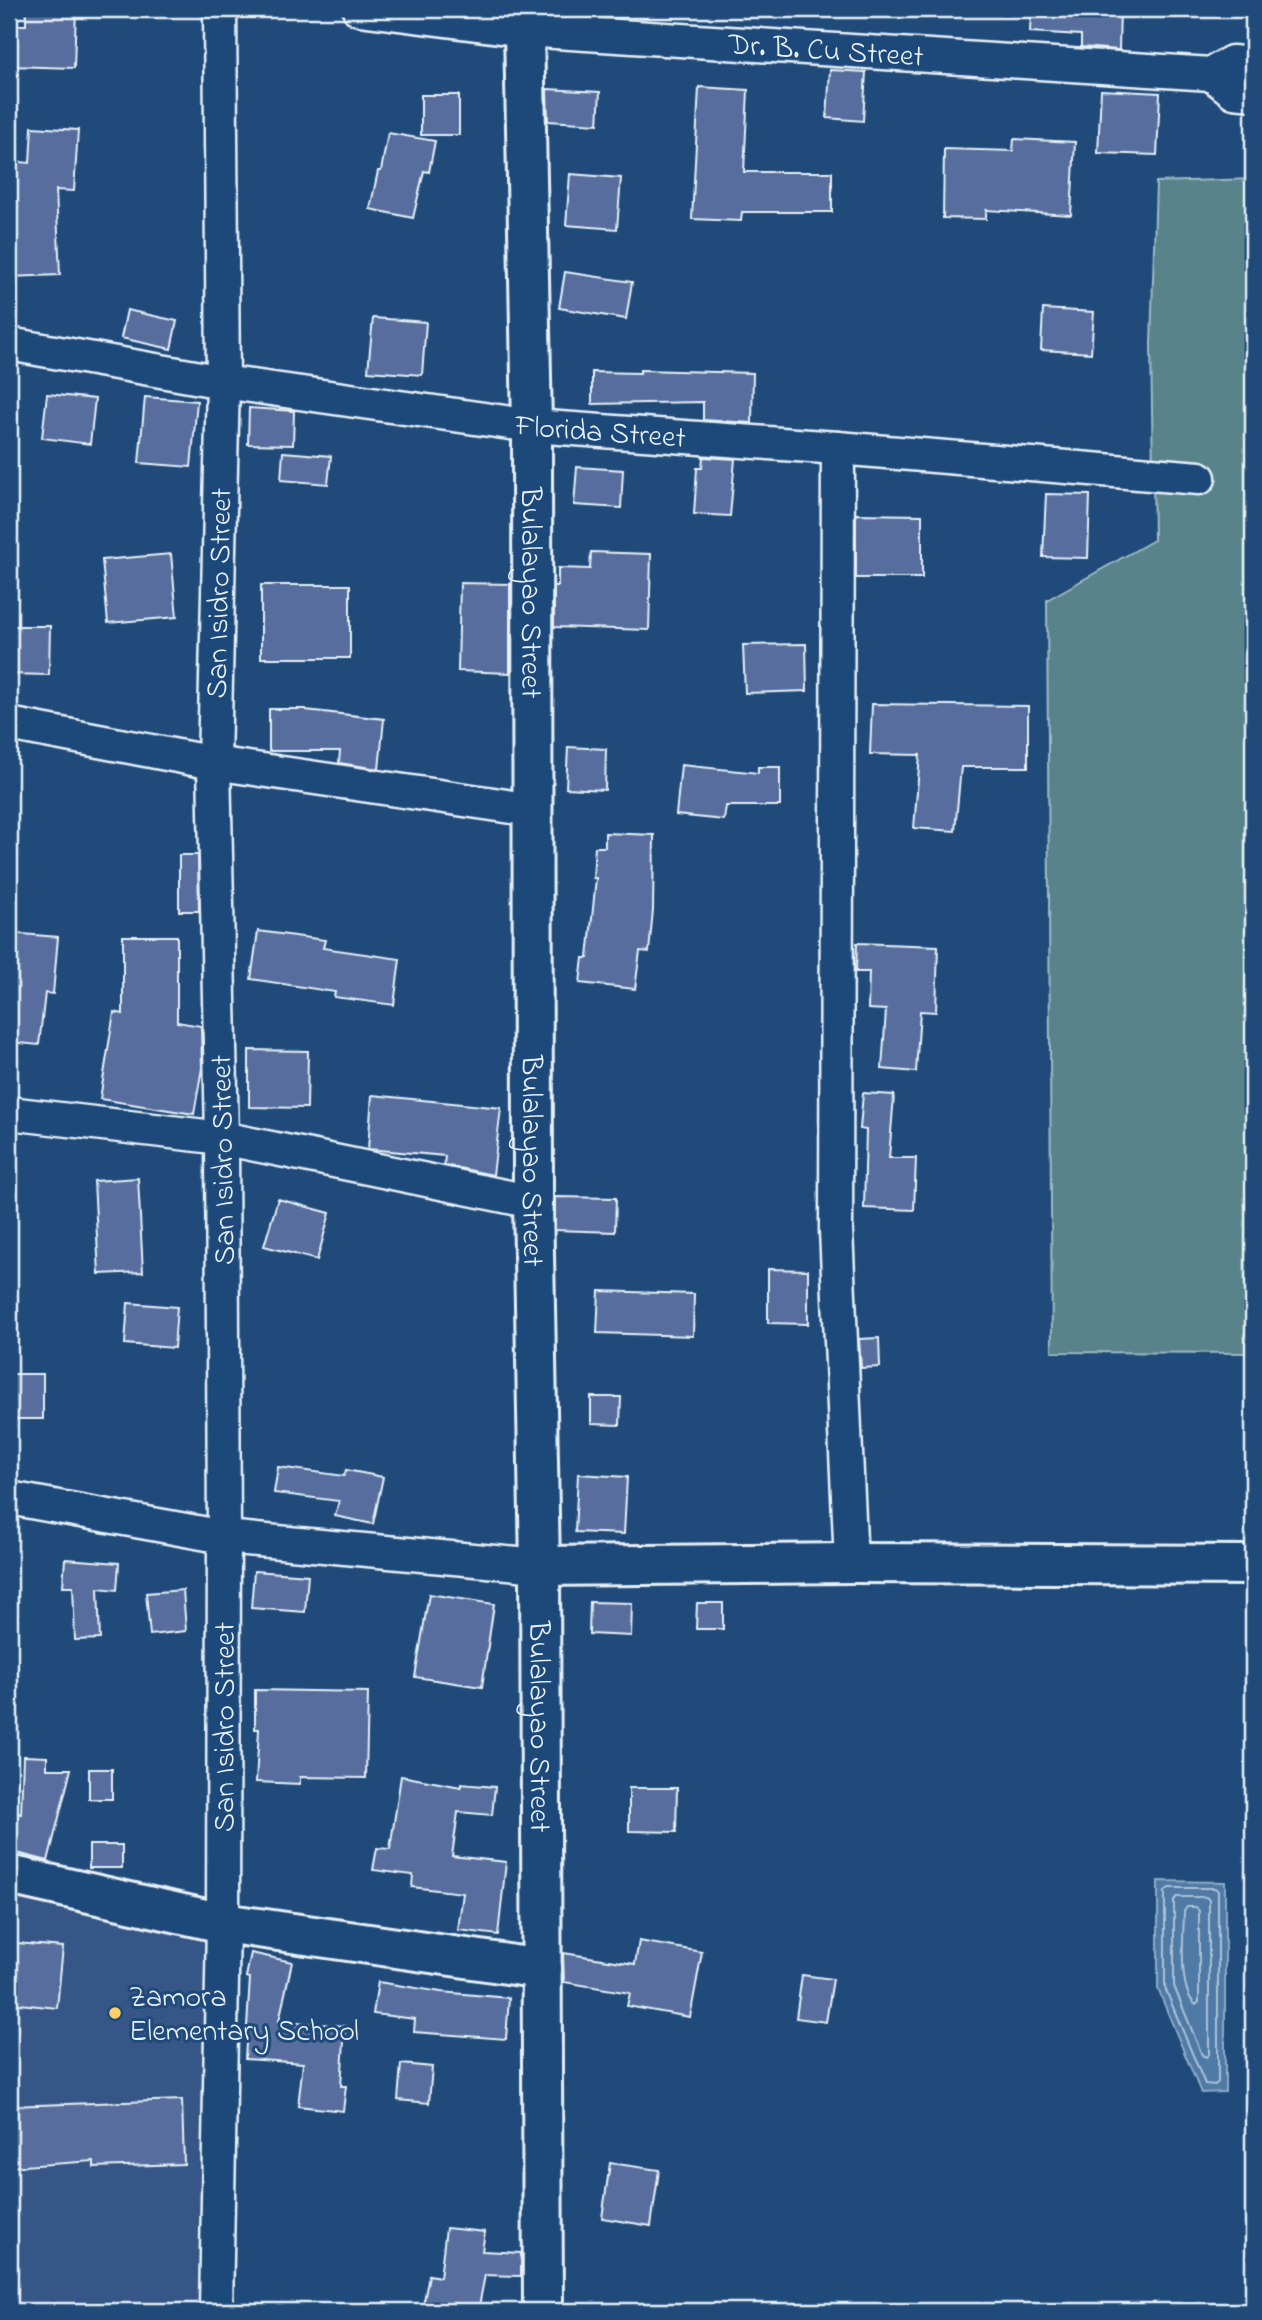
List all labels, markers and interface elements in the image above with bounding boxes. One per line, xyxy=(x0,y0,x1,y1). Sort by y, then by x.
street label: Dr. B. Cu Street xyxy=(726,24,925,81)
street label: Florida Street xyxy=(511,405,687,462)
street label: Bulalayao Street xyxy=(507,486,551,699)
street label: San Isidro Street xyxy=(197,488,245,699)
street label: San Isidro Street xyxy=(201,1054,249,1265)
street label: Bulalayao Street xyxy=(508,1054,553,1267)
street label: Bulalayao Street xyxy=(515,1620,560,1833)
street label: San Isidro Street xyxy=(204,1622,249,1832)
place label: Zamora Elementary School xyxy=(129,1977,359,2055)
marker: Zamora Elementary School xyxy=(107,2005,123,2021)

